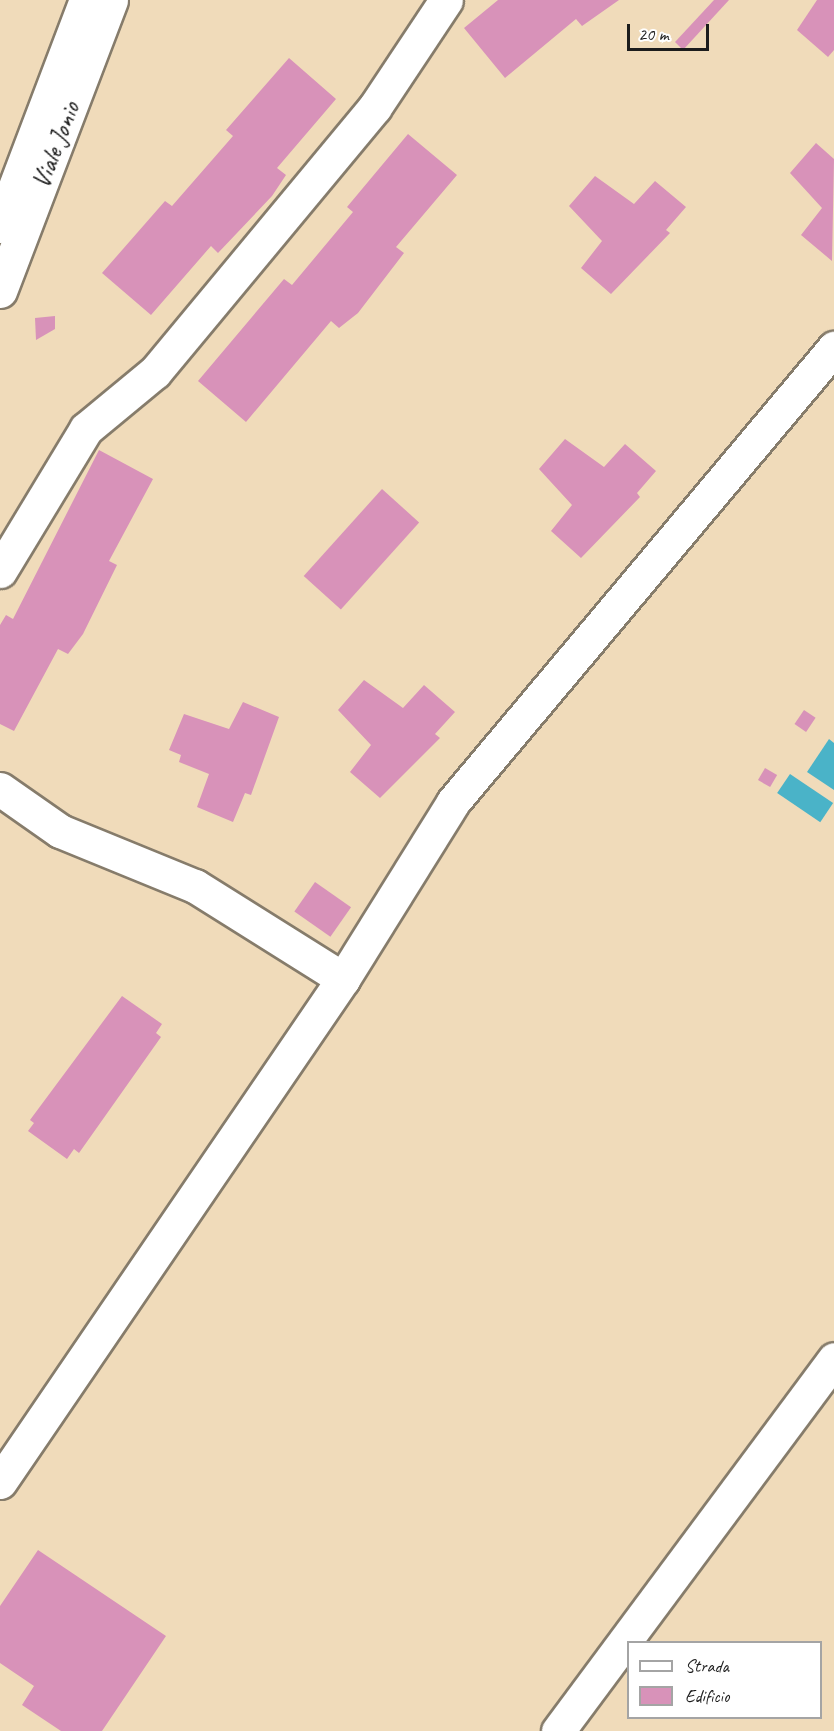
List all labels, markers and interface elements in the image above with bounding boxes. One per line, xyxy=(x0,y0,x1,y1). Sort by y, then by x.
scale bar xyxy=(630,12,712,50)
text: 20 m xyxy=(638,23,669,45)
street label: Viale Jonio xyxy=(25,98,87,192)
legend xyxy=(627,1641,822,1719)
text: Strada xyxy=(685,1655,729,1677)
text: Edificio xyxy=(685,1685,729,1707)

